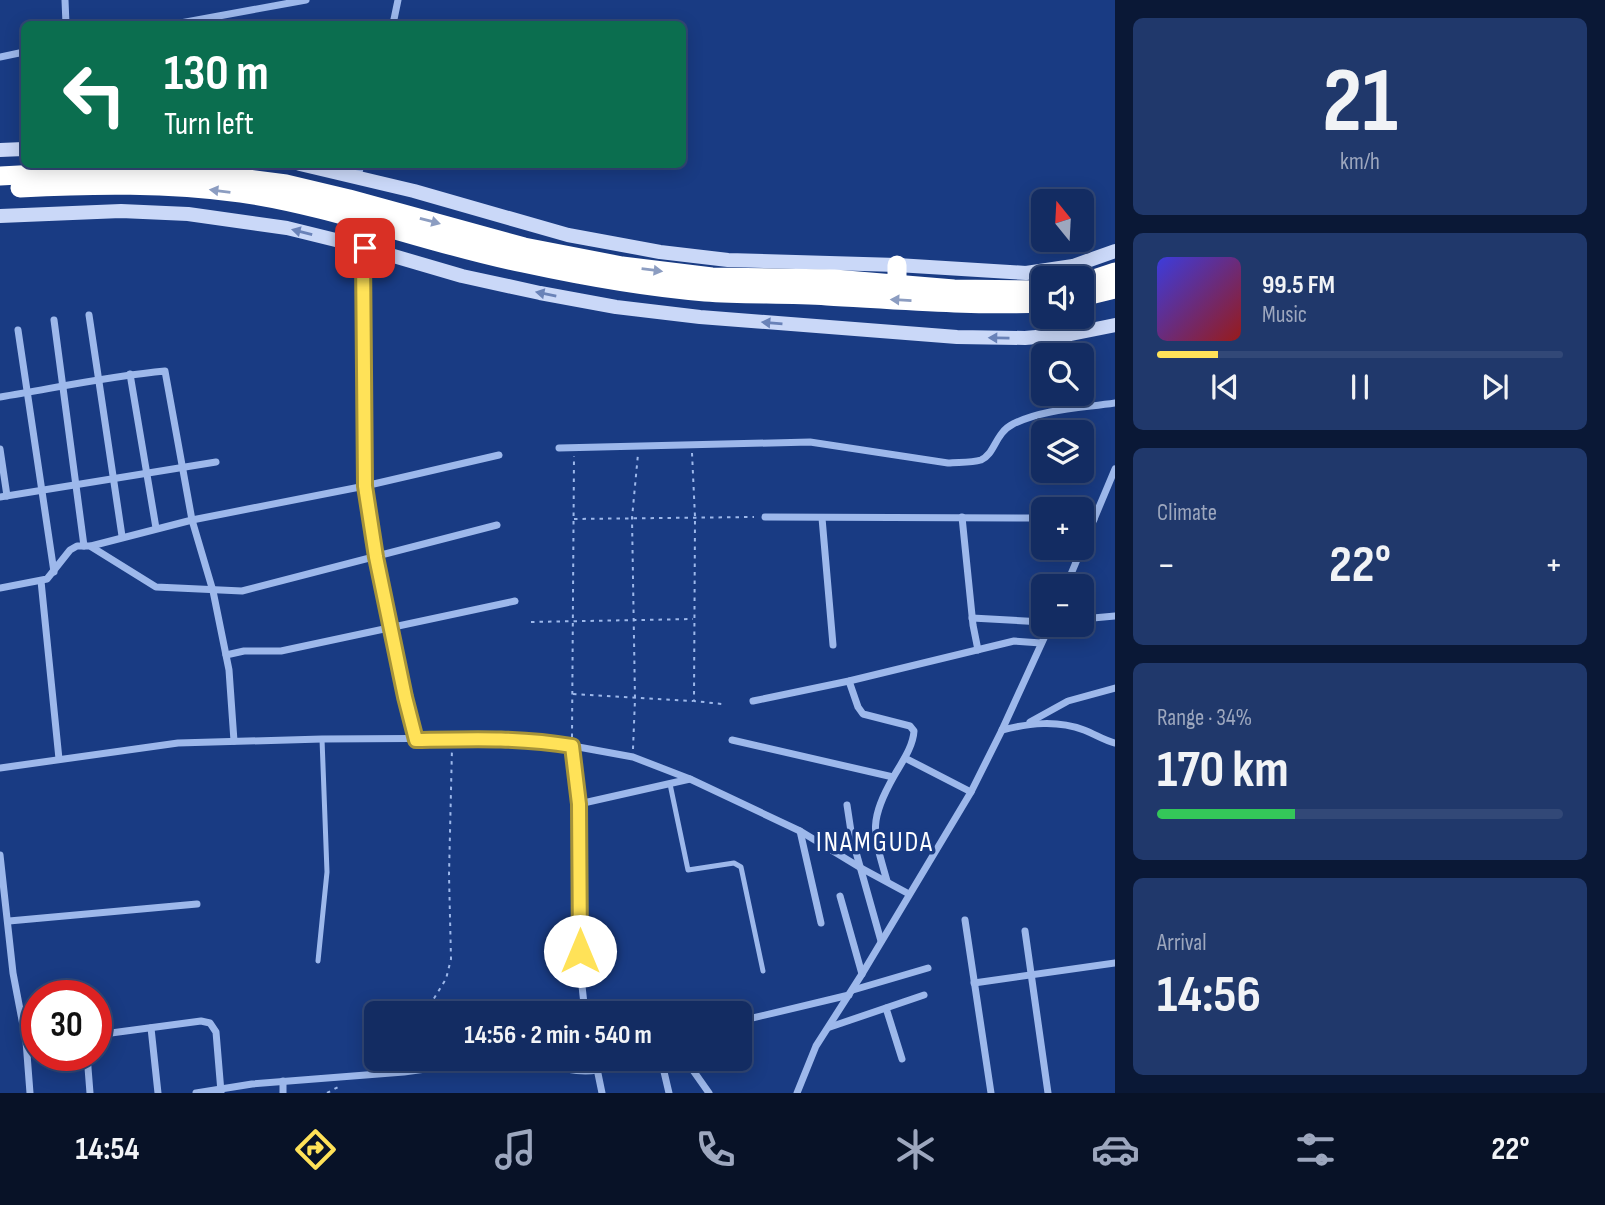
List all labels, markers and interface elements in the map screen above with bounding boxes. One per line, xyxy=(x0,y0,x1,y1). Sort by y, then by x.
text: 130 m xyxy=(164,45,269,104)
text: 21 xyxy=(1322,48,1398,157)
icon: left xyxy=(49,49,140,140)
text: Turn left xyxy=(164,105,254,144)
text: km/h xyxy=(1340,148,1380,176)
one-way arrow xyxy=(209,185,231,196)
north arrow xyxy=(1031,189,1094,252)
map controls xyxy=(1031,189,1094,637)
one-way arrow xyxy=(419,216,441,227)
pin xyxy=(335,218,395,278)
one-way arrow xyxy=(291,226,313,237)
icon: arrive xyxy=(346,229,384,267)
one-way arrow xyxy=(641,264,663,275)
button: sound xyxy=(1031,266,1094,329)
text: 99.5 FM xyxy=(1262,270,1335,301)
one-way arrow xyxy=(535,289,557,300)
one-way arrow xyxy=(890,294,912,305)
text: Music xyxy=(1262,301,1307,329)
one-way arrow xyxy=(761,317,783,328)
one-way arrow xyxy=(988,332,1010,344)
button: search xyxy=(1031,343,1094,406)
icon: previous xyxy=(1206,368,1244,406)
icon: pause xyxy=(1341,368,1379,406)
icon: next xyxy=(1476,368,1514,406)
button: layers xyxy=(1031,420,1094,483)
button: + xyxy=(1031,497,1094,560)
text: Climate xyxy=(1157,499,1217,527)
text: 22° xyxy=(1329,534,1391,597)
text: − xyxy=(1157,543,1176,588)
text: + xyxy=(1544,543,1563,588)
button: − xyxy=(1031,574,1094,637)
text: Range · 34% xyxy=(1157,704,1252,732)
text: 170 km xyxy=(1157,739,1289,802)
district label: INAMGUDA xyxy=(816,826,934,859)
position arrow xyxy=(543,914,617,988)
text: Arrival xyxy=(1157,929,1206,957)
text: 14:56 xyxy=(1157,964,1261,1027)
speed limit sign: 30 xyxy=(21,980,112,1071)
text: 14:56 · 2 min · 540 m xyxy=(464,1020,652,1051)
icon: directions xyxy=(291,1125,340,1174)
icon: music xyxy=(491,1125,540,1174)
icon: phone xyxy=(691,1125,740,1174)
icon: climate xyxy=(891,1125,940,1174)
icon: car xyxy=(1091,1125,1140,1174)
icon: filters xyxy=(1291,1125,1340,1174)
text: 14:54 xyxy=(76,1130,139,1169)
text: 22° xyxy=(1491,1130,1529,1169)

